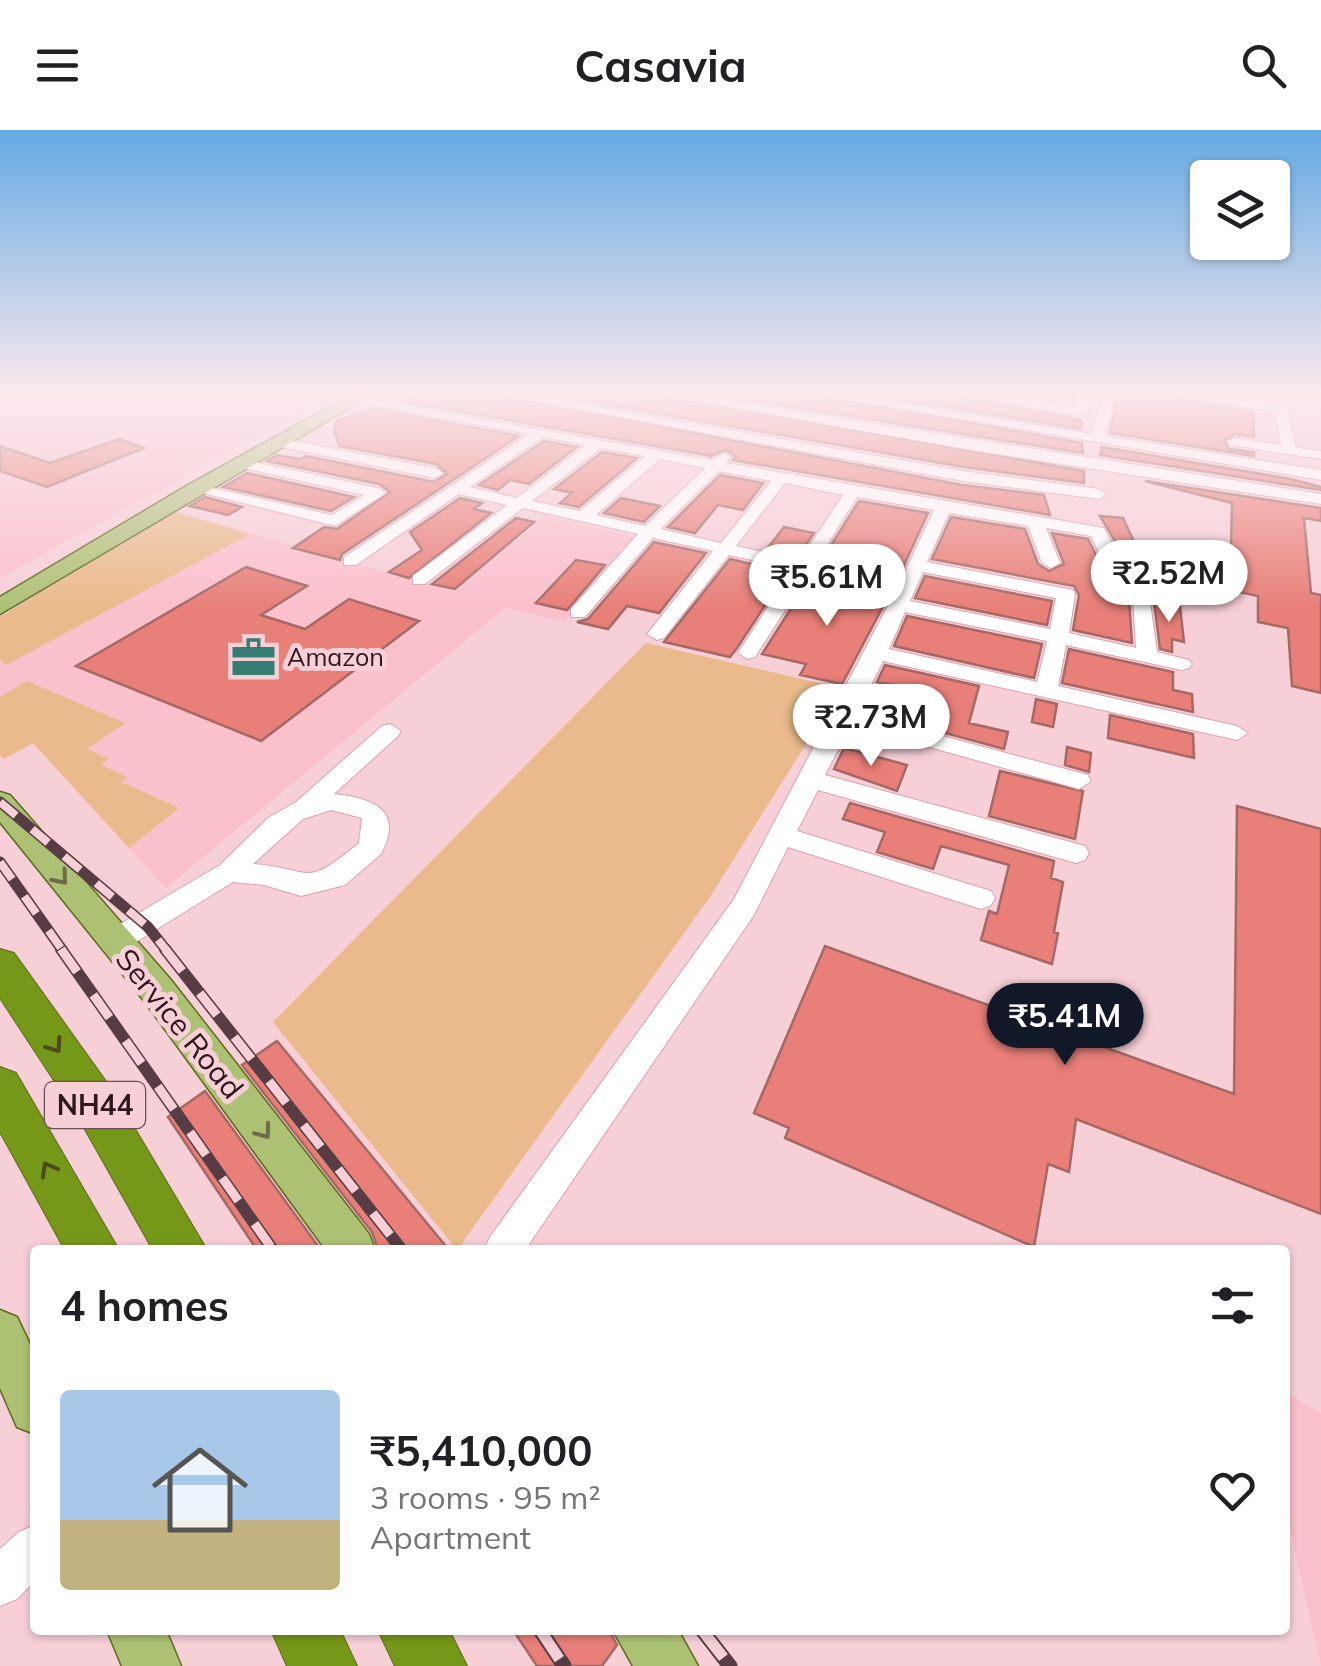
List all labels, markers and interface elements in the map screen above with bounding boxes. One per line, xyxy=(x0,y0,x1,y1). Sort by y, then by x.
text: Casavia xyxy=(574,37,747,93)
icon: menu xyxy=(30,38,85,93)
icon: search xyxy=(1236,38,1291,93)
map controls xyxy=(1190,160,1290,260)
button: layers xyxy=(1190,160,1290,260)
pin: ₹2.52M xyxy=(1088,540,1250,625)
pin: ₹5.61M xyxy=(746,544,908,629)
text: ₹2.52M xyxy=(1113,552,1225,592)
text: ₹5.61M xyxy=(771,556,883,596)
office icon: Amazon xyxy=(230,633,278,681)
place label: Amazon xyxy=(287,641,384,672)
pin: ₹2.73M xyxy=(790,684,952,769)
text: ₹2.73M xyxy=(815,696,927,736)
one-way arrow xyxy=(50,866,68,884)
street label: Service Road xyxy=(108,941,252,1106)
pin: ₹5.41M xyxy=(984,983,1146,1068)
text: ₹5.41M xyxy=(1009,995,1121,1035)
one-way arrow xyxy=(43,1034,61,1053)
road number: NH44 xyxy=(45,1082,145,1128)
one-way arrow xyxy=(252,1121,269,1139)
one-way arrow xyxy=(40,1161,60,1179)
icon: filters xyxy=(1205,1278,1260,1333)
text: 4 homes xyxy=(60,1279,229,1332)
text: ₹5,410,000 xyxy=(370,1424,592,1477)
icon: home xyxy=(140,1430,260,1550)
icon: heart xyxy=(1205,1463,1260,1518)
text: 3 rooms · 95 m² xyxy=(370,1477,601,1517)
text: Apartment xyxy=(370,1517,531,1557)

